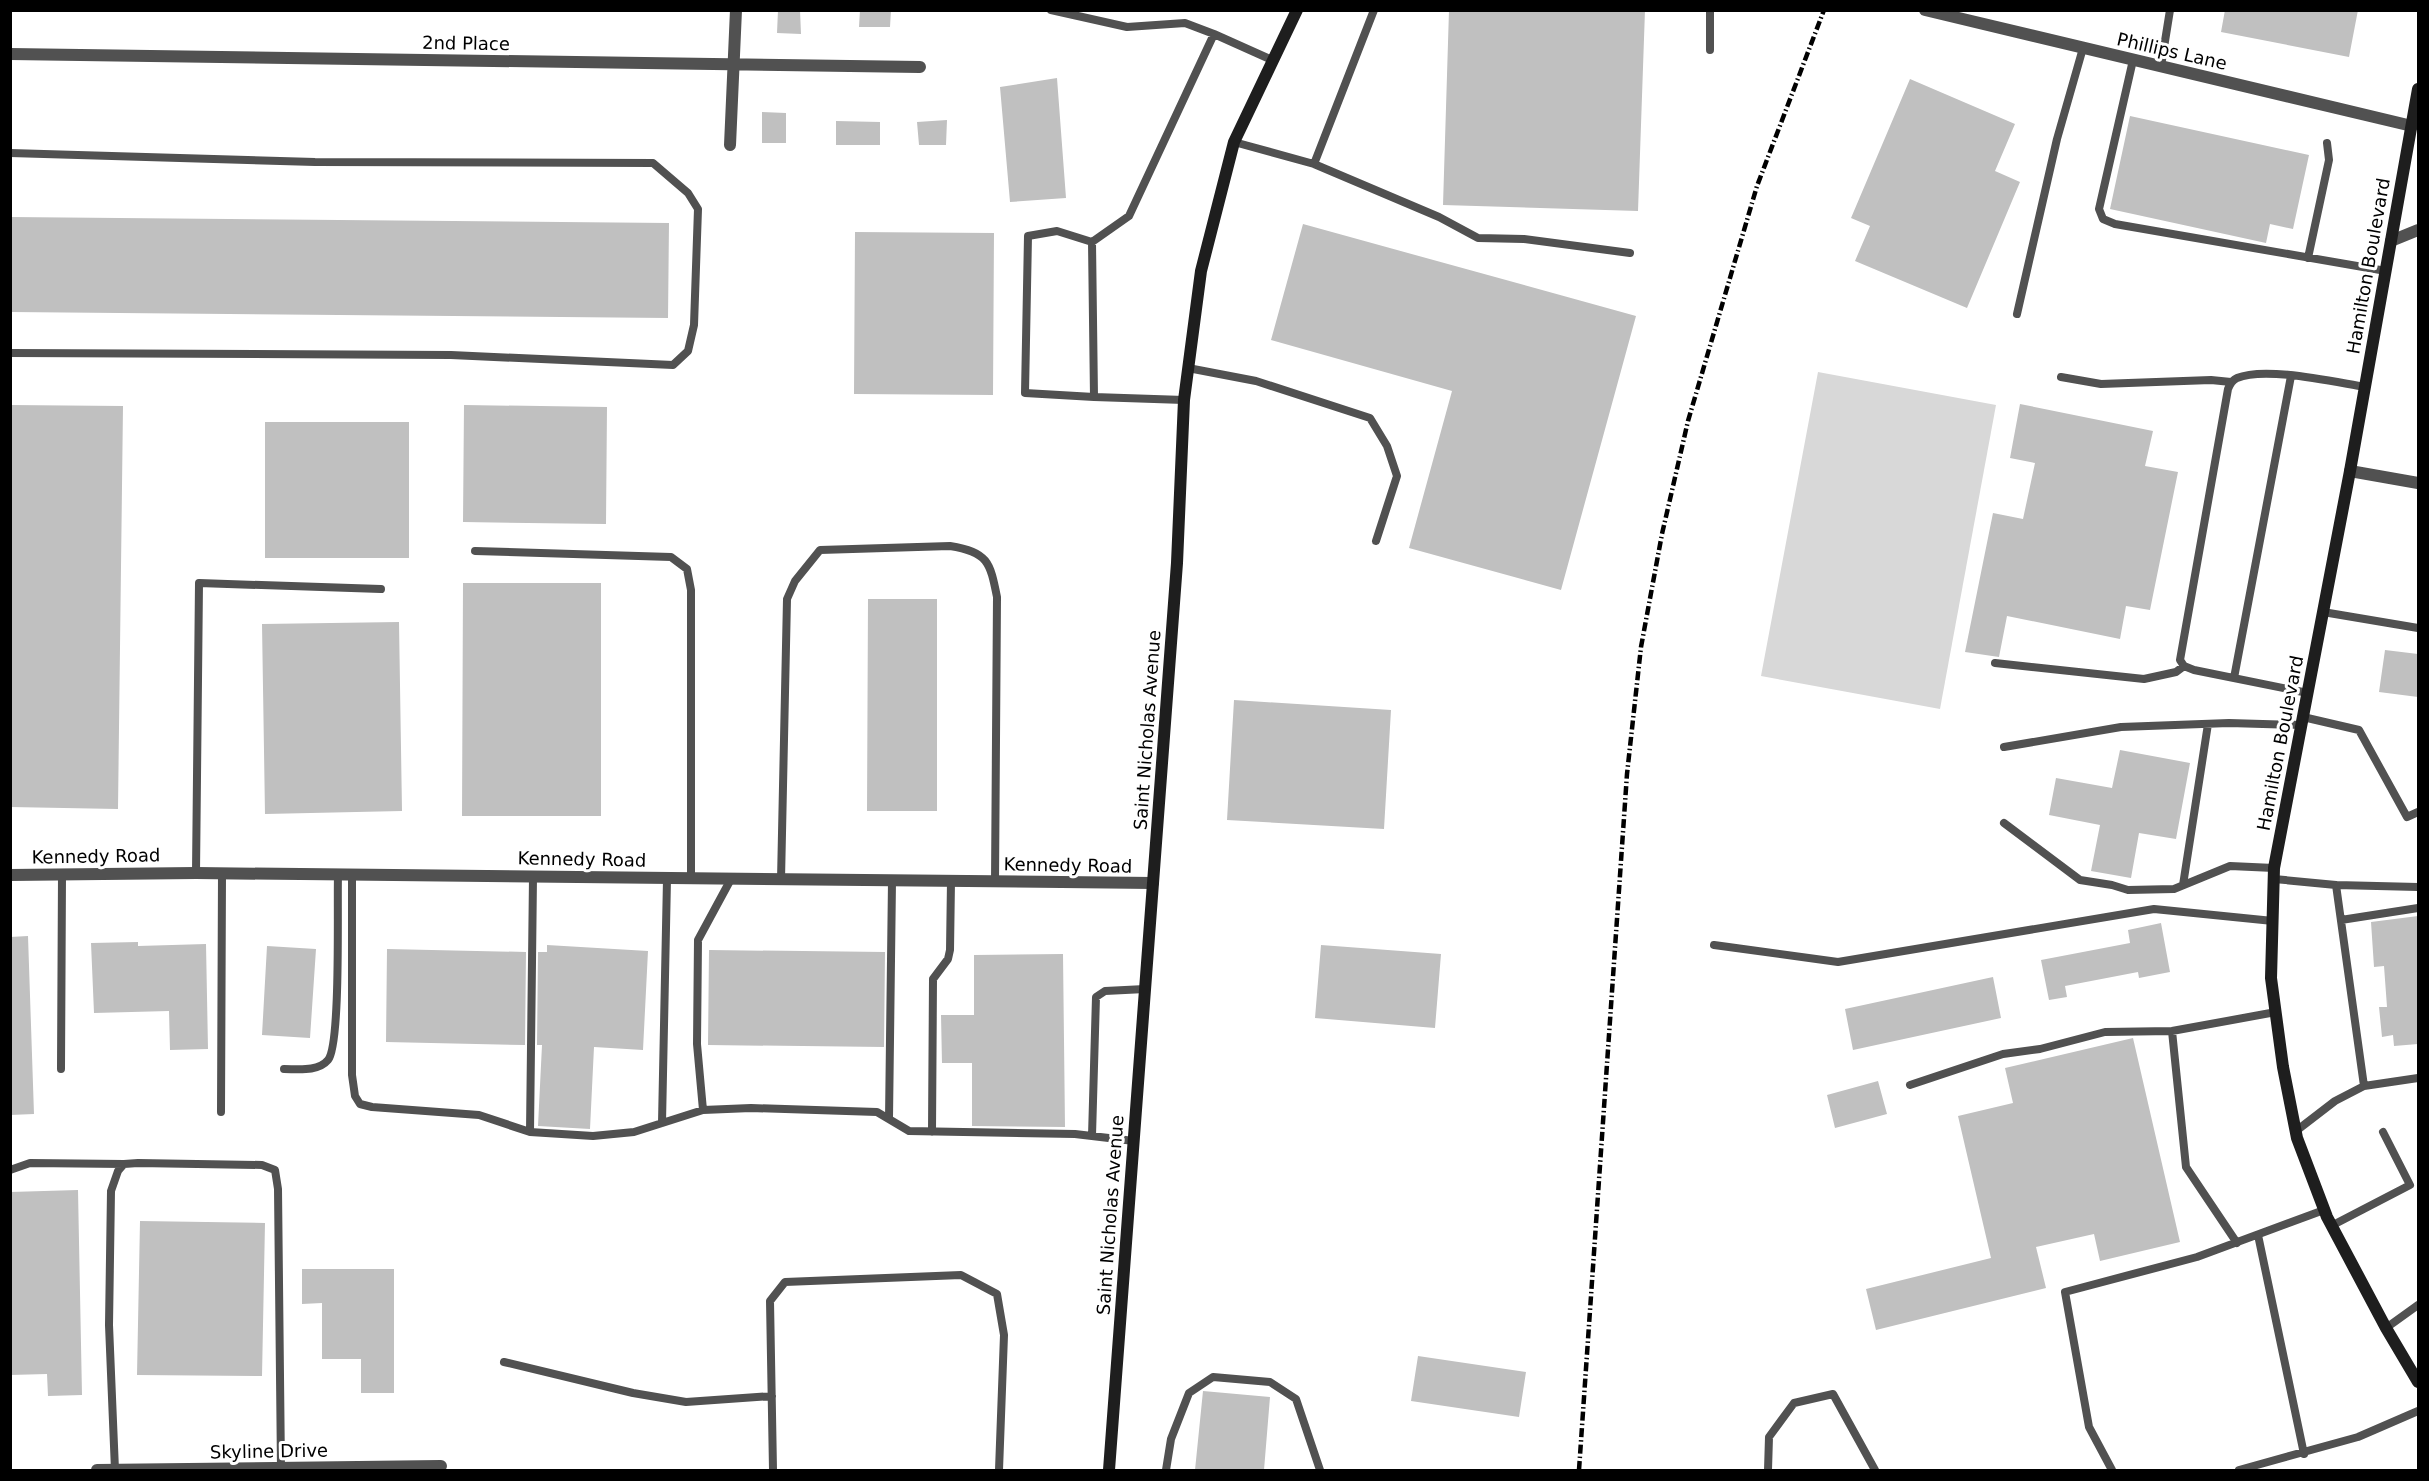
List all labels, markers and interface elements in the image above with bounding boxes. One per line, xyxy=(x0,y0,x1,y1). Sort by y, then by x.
street label: Phillips Lane xyxy=(2115,28,2229,74)
street label: 2nd Place xyxy=(422,32,510,54)
street label: Hamilton Boulevard xyxy=(2342,176,2394,356)
street label: Saint Nicholas Avenue xyxy=(1130,629,1164,831)
street label: Hamilton Boulevard xyxy=(2253,653,2307,833)
street label: Kennedy Road xyxy=(31,844,161,868)
street label: Kennedy Road xyxy=(517,847,647,871)
street label: Kennedy Road xyxy=(1003,853,1133,877)
street label: Saint Nicholas Avenue xyxy=(1093,1114,1127,1316)
street label: Skyline Drive xyxy=(210,1439,328,1463)

